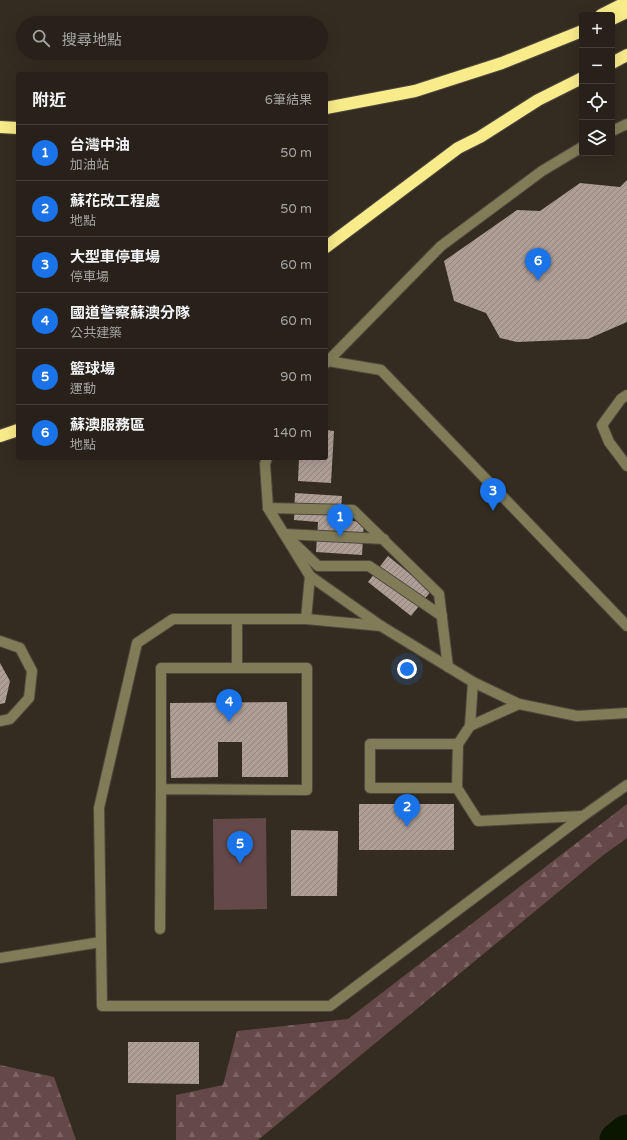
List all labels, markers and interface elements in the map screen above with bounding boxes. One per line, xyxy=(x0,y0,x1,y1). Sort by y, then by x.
map controls xyxy=(579,12,615,156)
button: + xyxy=(579,12,615,48)
search box xyxy=(16,16,328,60)
icon: search xyxy=(30,27,52,49)
text: 搜尋地點 xyxy=(62,31,122,49)
button: − xyxy=(579,48,615,84)
button: locate xyxy=(579,84,615,120)
text: 附近 xyxy=(32,90,66,111)
text: 6筆結果 xyxy=(265,92,312,108)
button: layers xyxy=(579,120,615,156)
text: 台灣中油 xyxy=(70,136,130,154)
text: 1 xyxy=(41,145,49,161)
text: 50 m xyxy=(280,145,312,161)
text: 加油站 xyxy=(70,157,109,173)
text: 蘇花改工程處 xyxy=(70,192,160,210)
text: 2 xyxy=(41,201,49,217)
text: 50 m xyxy=(280,201,312,217)
text: 地點 xyxy=(70,213,96,229)
text: 大型車停車場 xyxy=(70,248,160,266)
pin: 6 xyxy=(525,248,551,281)
text: 3 xyxy=(41,257,49,273)
text: 60 m xyxy=(280,257,312,273)
text: 停車場 xyxy=(70,269,109,285)
text: 國道警察蘇澳分隊 xyxy=(70,304,190,322)
text: 4 xyxy=(41,313,49,329)
text: 60 m xyxy=(280,313,312,329)
text: 公共建築 xyxy=(70,325,122,341)
text: 籃球場 xyxy=(70,360,115,378)
text: 5 xyxy=(41,369,49,385)
text: 90 m xyxy=(280,369,312,385)
text: 運動 xyxy=(70,381,96,397)
text: 蘇澳服務區 xyxy=(70,416,145,434)
text: 6 xyxy=(41,425,49,441)
text: 140 m xyxy=(272,425,312,441)
text: 地點 xyxy=(70,437,96,453)
pin: 3 xyxy=(480,478,506,511)
pin: 1 xyxy=(327,504,353,537)
your location xyxy=(397,659,417,679)
pin: 4 xyxy=(216,689,242,722)
pin: 2 xyxy=(394,794,420,827)
pin: 5 xyxy=(227,831,253,864)

